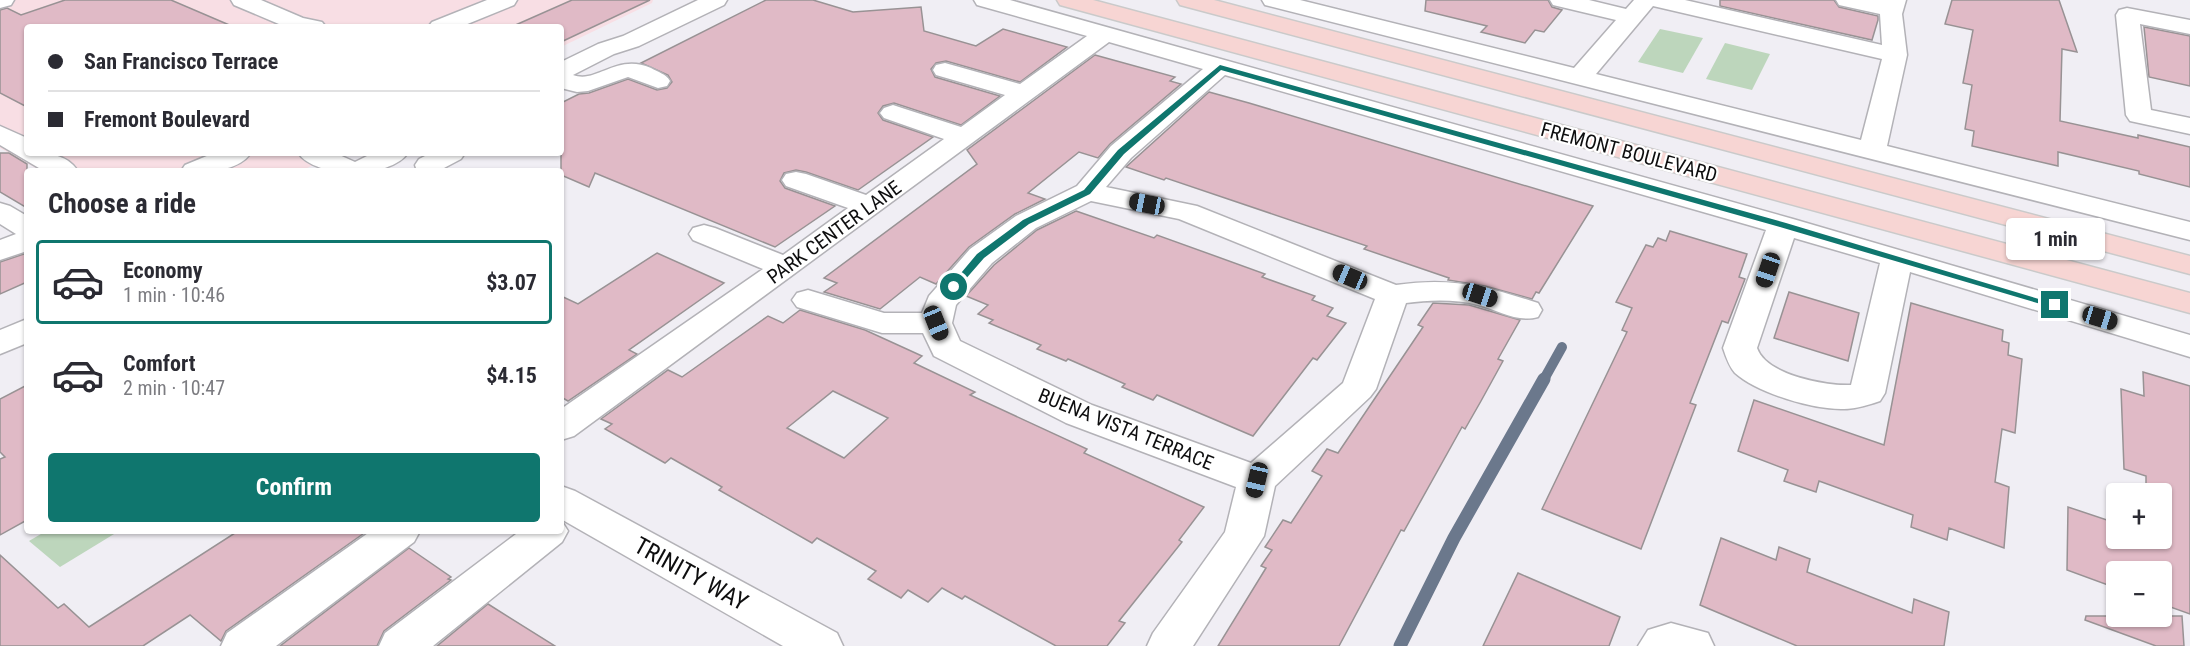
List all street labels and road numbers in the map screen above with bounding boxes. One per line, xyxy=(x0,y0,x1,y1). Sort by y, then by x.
street label: FREMONT BOULEVARD xyxy=(1538,117,1720,187)
street label: PARK CENTER LANE xyxy=(762,175,906,289)
street label: BUENA VISTA TERRACE xyxy=(1035,383,1217,475)
street label: TRINITY WAY xyxy=(629,531,753,617)

